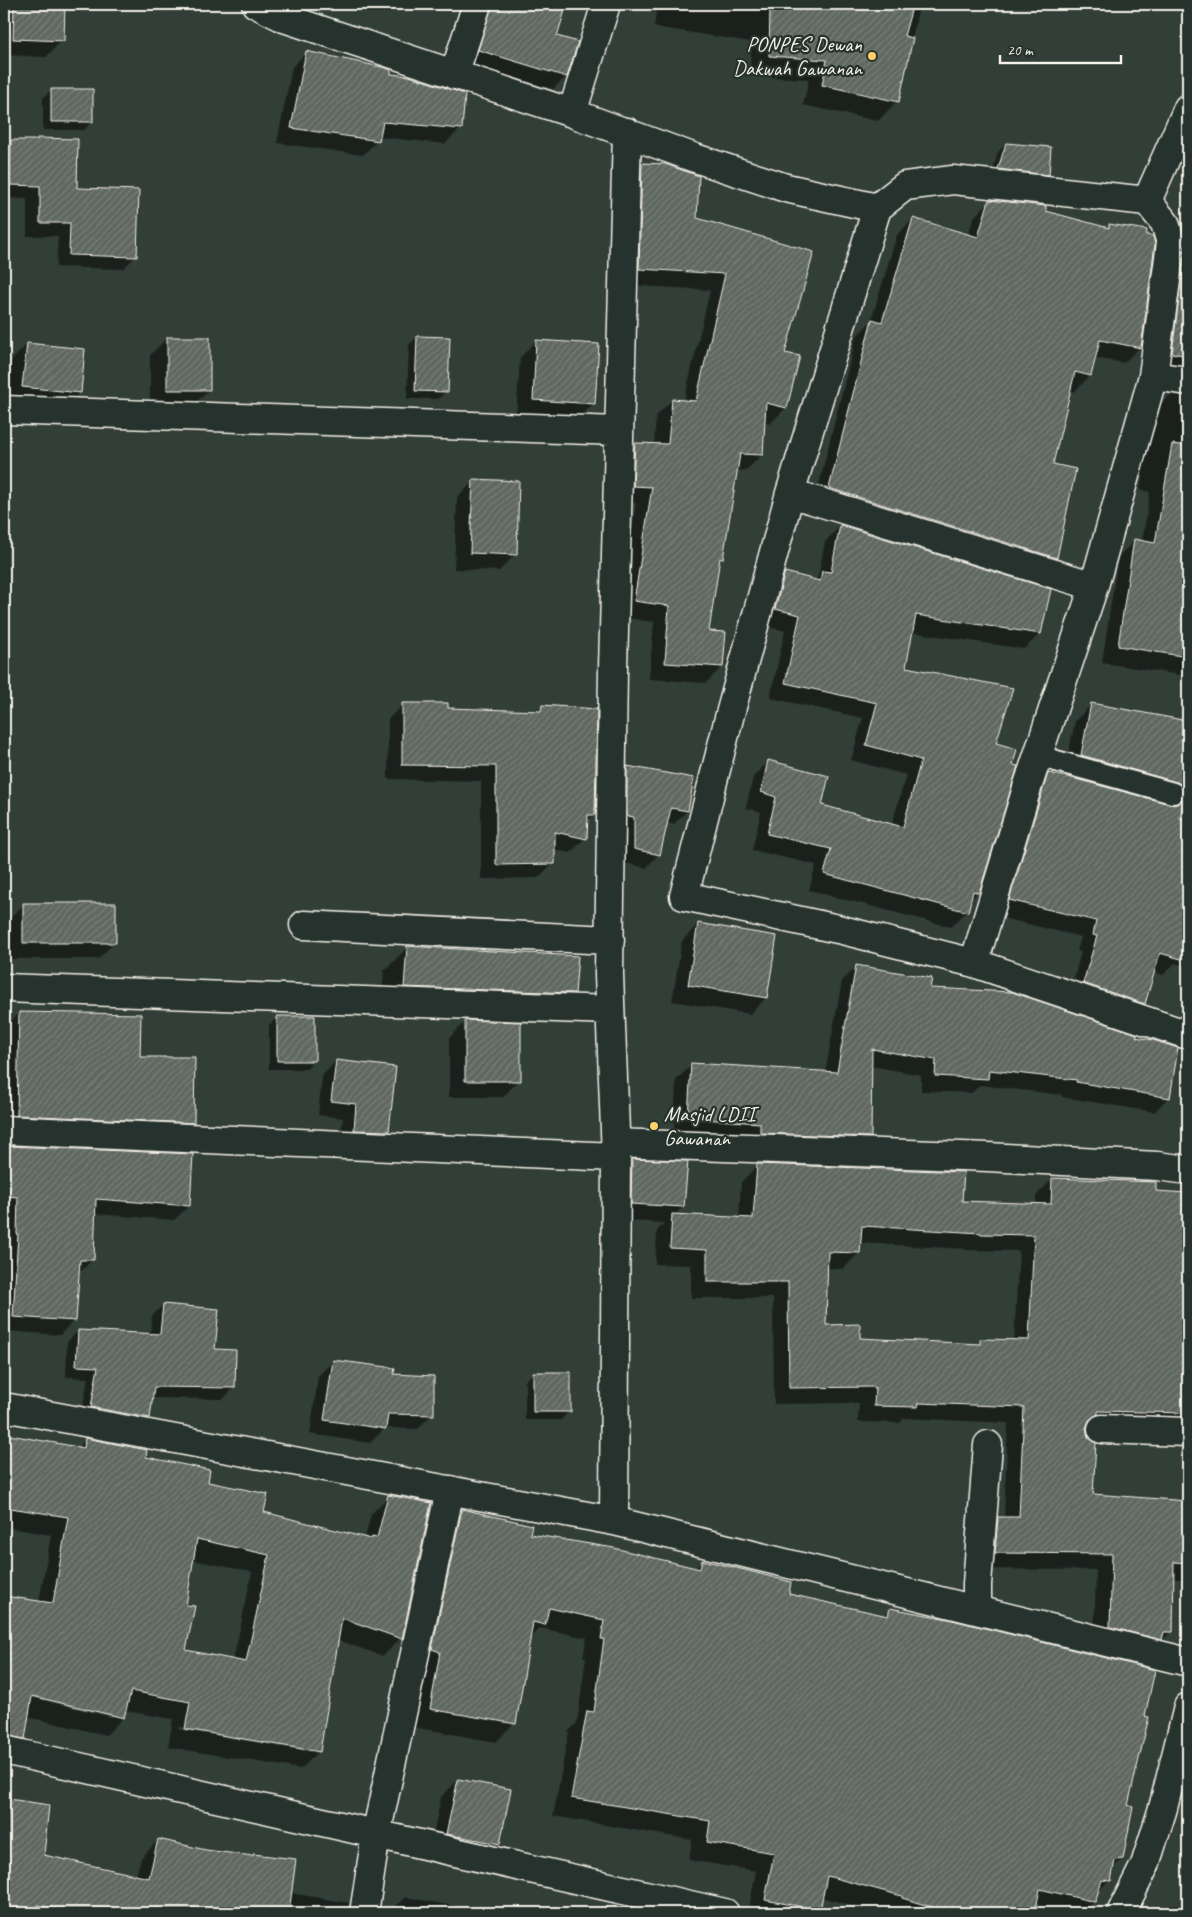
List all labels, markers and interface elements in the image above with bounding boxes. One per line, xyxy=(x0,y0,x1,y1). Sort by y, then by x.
place label: PONPES Dewan Dakwah Gawanan xyxy=(733,31,864,81)
scale bar xyxy=(1000,32,1121,64)
text: 20 m xyxy=(1007,41,1034,60)
marker: PONPES Dewan Dakwah Gawanan xyxy=(866,50,878,62)
place label: Masjid LDII Gawanan xyxy=(664,1101,760,1151)
marker: Masjid LDII Gawanan xyxy=(648,1120,660,1132)

